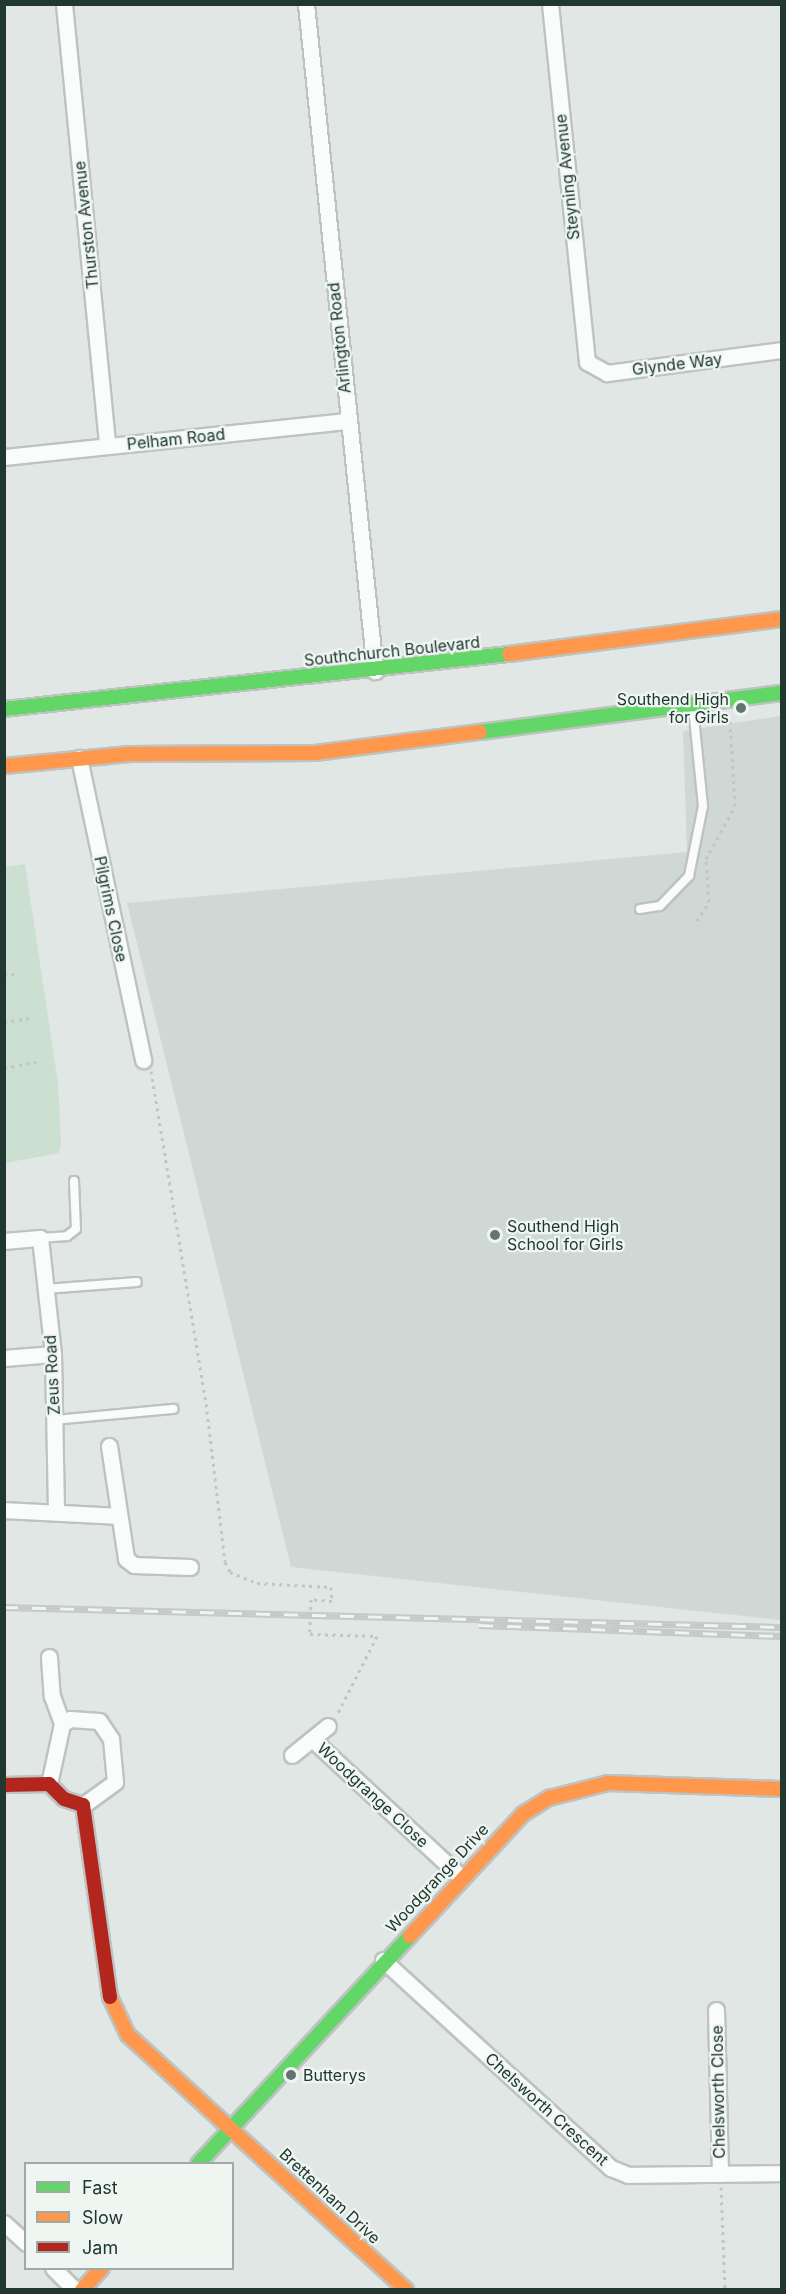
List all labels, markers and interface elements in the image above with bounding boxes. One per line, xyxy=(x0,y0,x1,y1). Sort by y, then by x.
street label: Steyning Avenue xyxy=(551,113,583,241)
street label: Thurston Avenue xyxy=(70,160,102,290)
street label: Arlington Road xyxy=(324,282,354,394)
street label: Glynde Way xyxy=(631,349,723,379)
street label: Pelham Road xyxy=(126,424,226,454)
street label: Southchurch Boulevard xyxy=(303,632,481,670)
place label: Southend High for Girls xyxy=(617,689,729,727)
marker: Southend High for Girls xyxy=(734,701,748,715)
street label: Pilgrims Close xyxy=(90,854,132,964)
place label: Southend High School for Girls xyxy=(507,1216,623,1254)
marker: Southend High School for Girls xyxy=(488,1228,502,1242)
street label: Zeus Road xyxy=(40,1334,64,1416)
street label: Woodgrange Close xyxy=(314,1739,432,1851)
street label: Woodgrange Drive xyxy=(382,1820,492,1936)
street label: Chelsworth Close xyxy=(707,2025,729,2159)
street label: Chelsworth Crescent xyxy=(481,2049,613,2169)
place label: Butterys xyxy=(303,2065,366,2085)
marker: Butterys xyxy=(284,2068,298,2082)
street label: Brettenham Drive xyxy=(276,2144,384,2248)
legend xyxy=(24,2162,234,2270)
text: Fast xyxy=(82,2177,118,2198)
text: Slow xyxy=(82,2207,123,2228)
text: Jam xyxy=(82,2237,118,2258)

